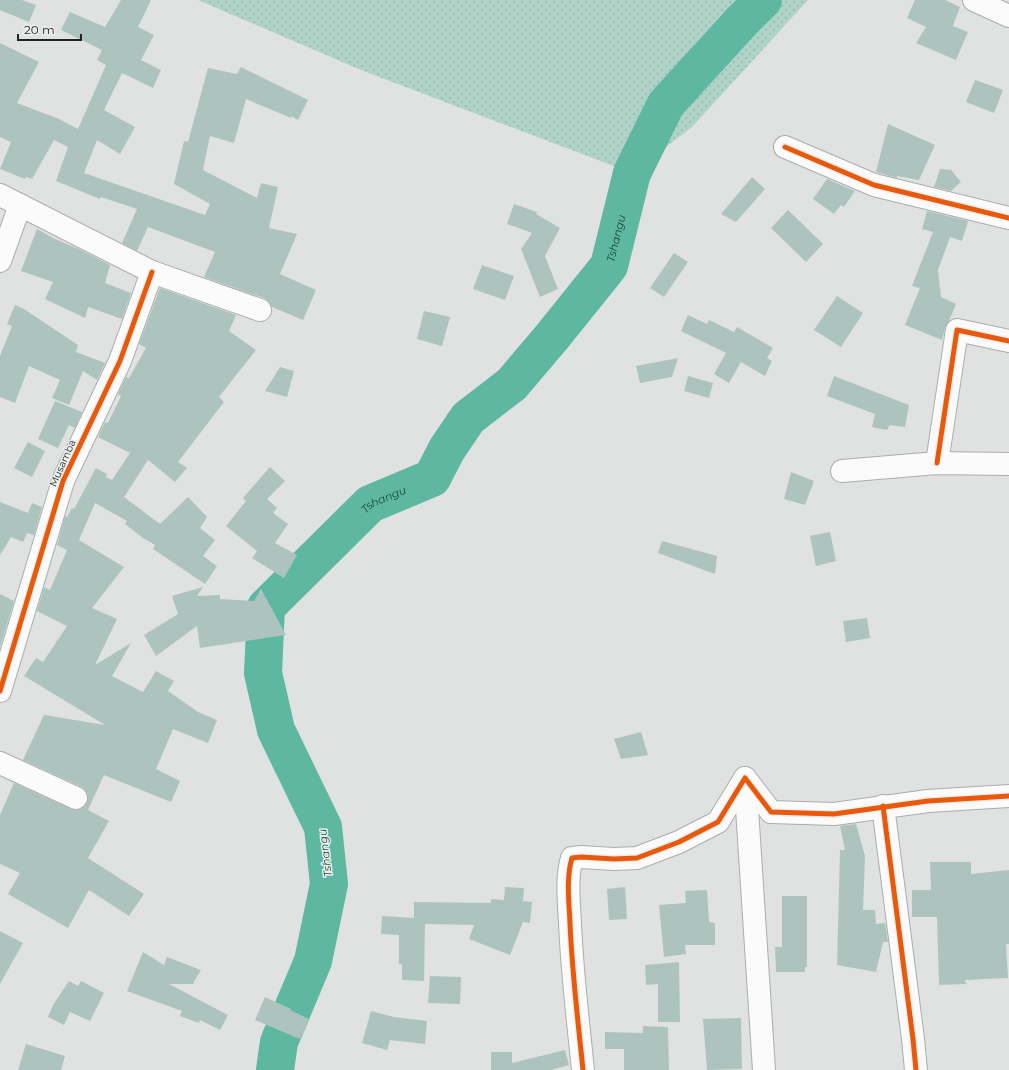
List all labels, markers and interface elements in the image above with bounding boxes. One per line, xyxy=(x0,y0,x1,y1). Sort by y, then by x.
scale bar xyxy=(18,16,81,42)
text: 20 m xyxy=(24,22,55,37)
water label: Tshangu xyxy=(603,213,628,264)
street label: Musamba xyxy=(46,438,79,489)
water label: Tshangu xyxy=(358,483,408,516)
water label: Tshangu xyxy=(315,828,335,878)

